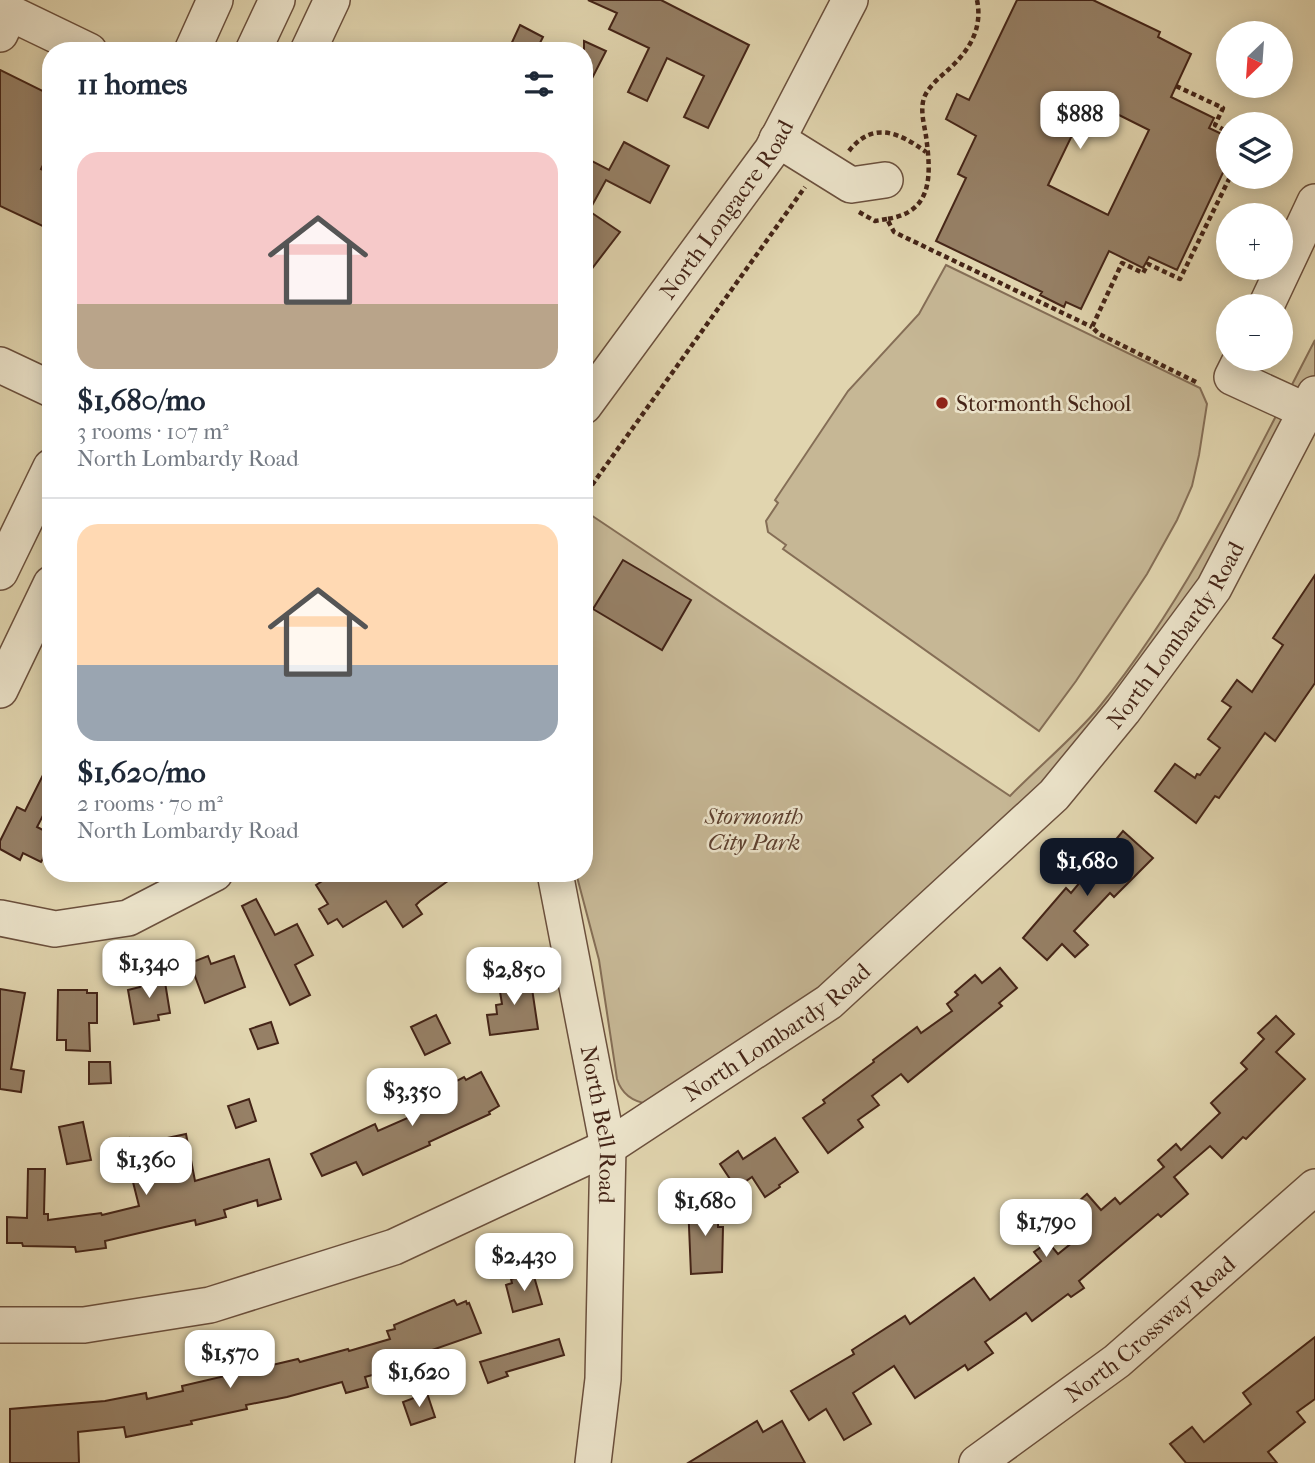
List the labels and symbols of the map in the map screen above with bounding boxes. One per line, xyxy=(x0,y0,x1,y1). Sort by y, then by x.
north arrow xyxy=(1216,21,1293,98)
pin: $888 xyxy=(1039,92,1121,151)
street label: North Longacre Road xyxy=(654,115,799,304)
place label: Stormonth School xyxy=(956,390,1132,417)
marker: Stormonth School xyxy=(934,395,950,411)
street label: North Lombardy Road xyxy=(1101,537,1250,734)
park label: Stormonth City Park xyxy=(704,803,803,856)
pin: $1,680 xyxy=(1030,838,1144,898)
pin: $1,340 xyxy=(92,940,206,1000)
pin: $2,850 xyxy=(457,948,571,1007)
street label: North Lombardy Road xyxy=(679,957,876,1107)
street label: North Bell Road xyxy=(575,1043,621,1205)
pin: $3,350 xyxy=(355,1068,469,1128)
pin: $1,360 xyxy=(89,1138,203,1197)
pin: $1,680 xyxy=(648,1178,762,1238)
pin: $1,790 xyxy=(989,1200,1103,1259)
pin: $2,430 xyxy=(467,1234,581,1293)
street label: North Crossway Road xyxy=(1060,1250,1241,1408)
pin: $1,570 xyxy=(173,1330,287,1390)
pin: $1,620 xyxy=(362,1350,476,1409)

